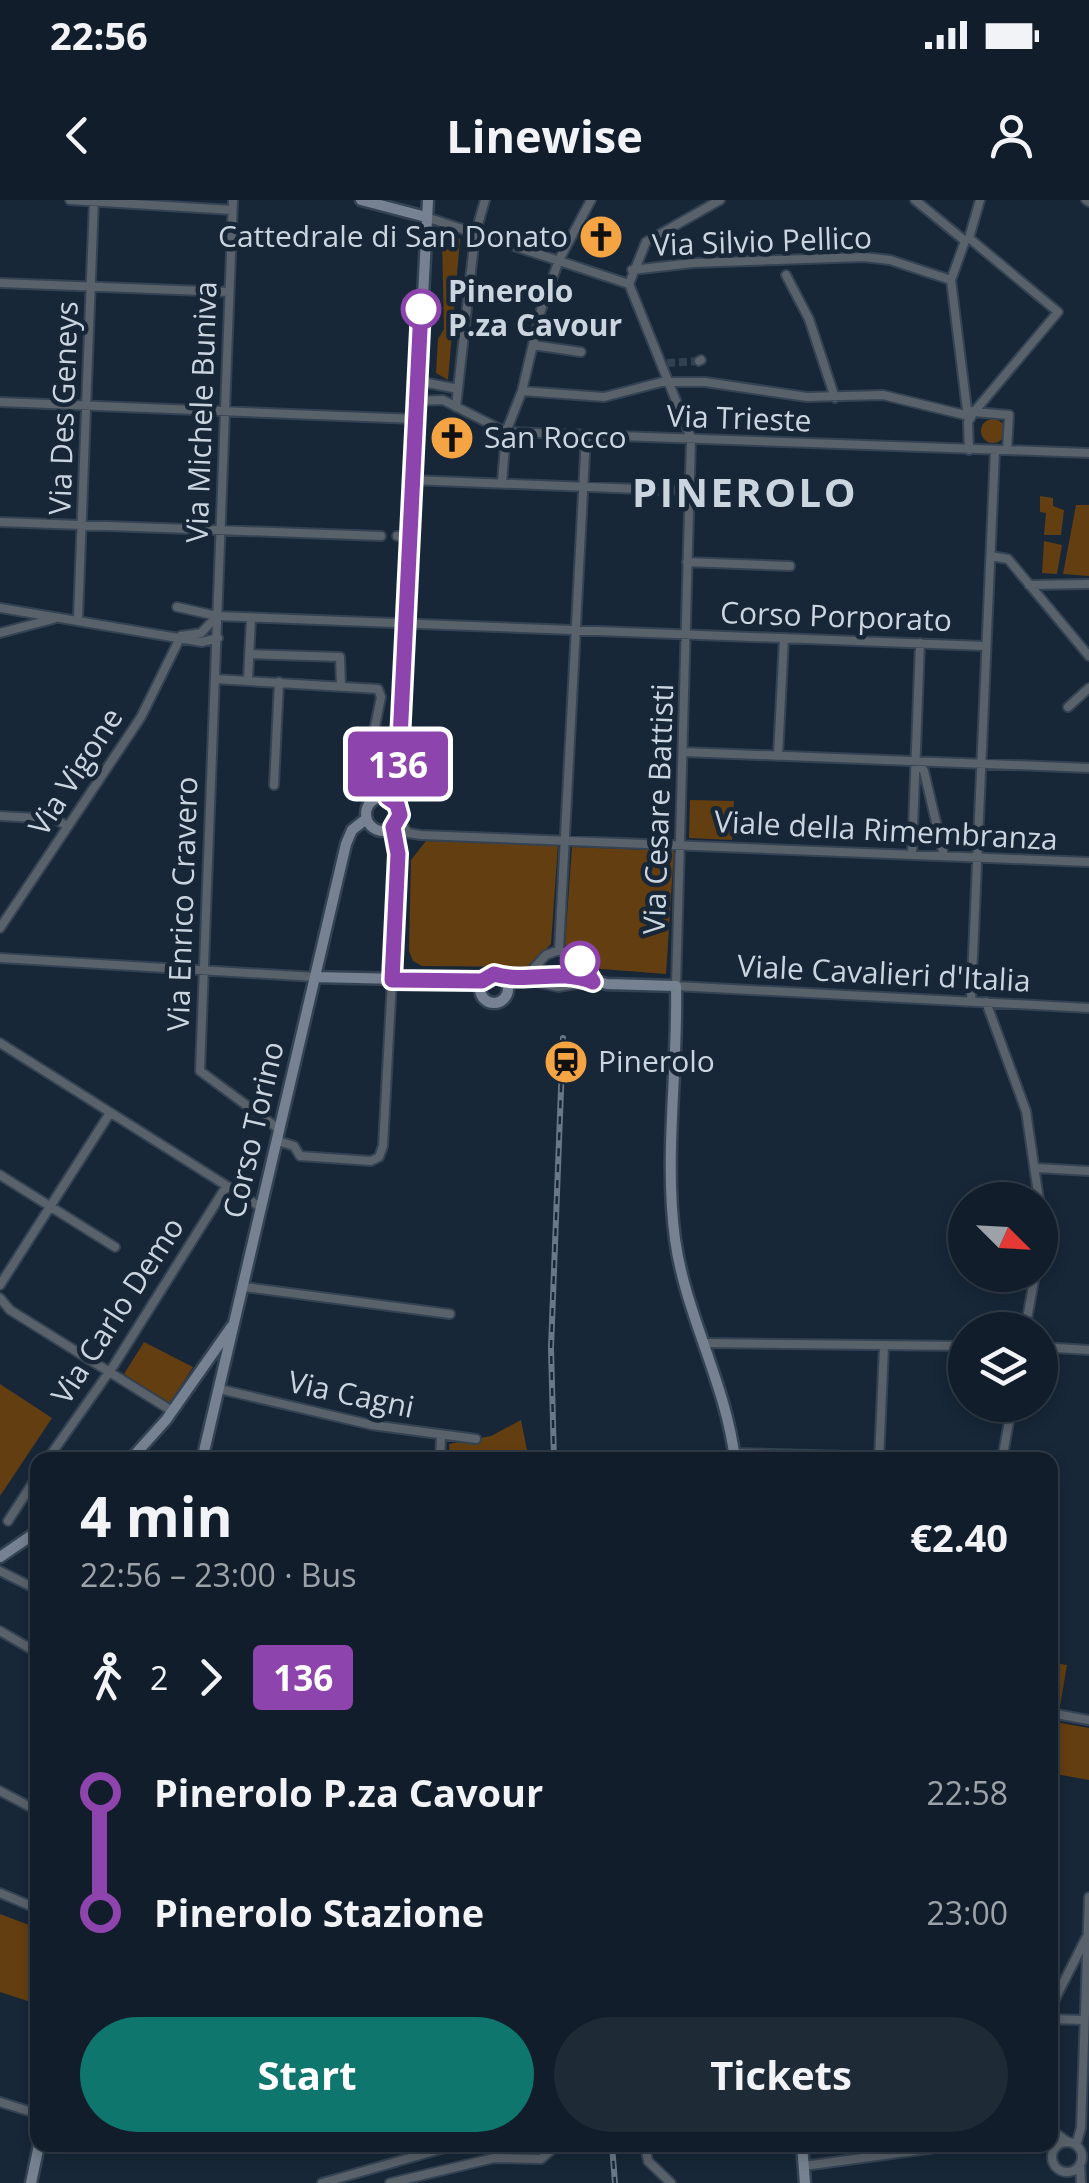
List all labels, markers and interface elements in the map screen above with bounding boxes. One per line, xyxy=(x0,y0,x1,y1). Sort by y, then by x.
text: 22:56 xyxy=(50,9,148,61)
text: Linewise xyxy=(446,105,643,166)
icon: back xyxy=(50,108,105,163)
icon: person xyxy=(984,108,1039,163)
church icon: Cattedrale di San Donato xyxy=(578,214,624,260)
place label: Cattedrale di San Donato xyxy=(218,215,568,256)
street label: Via Silvio Pellico xyxy=(651,216,873,265)
place label: Pinerolo P.za Cavour xyxy=(448,270,622,345)
street label: Via Michele Buniva xyxy=(175,280,226,543)
marker: Pinerolo P.za Cavour xyxy=(402,290,440,328)
street label: Via Des Geneys xyxy=(38,300,87,516)
street label: Via Trieste xyxy=(666,394,812,441)
church icon: San Rocco xyxy=(429,415,475,461)
place label: San Rocco xyxy=(484,416,627,457)
district label: PINEROLO xyxy=(632,464,858,519)
street label: Corso Porporato xyxy=(720,591,953,640)
street label: Via Cesare Battisti xyxy=(633,683,682,935)
street label: Via Vigone xyxy=(18,699,131,843)
line badge: 136 xyxy=(340,732,456,796)
text: 136 xyxy=(368,741,428,788)
street label: Via Enrico Cravero xyxy=(157,776,206,1032)
street label: Viale della Rimembranza xyxy=(713,800,1059,859)
unlabelled marker xyxy=(561,942,599,980)
street label: Viale Cavalieri d'Italia xyxy=(736,944,1032,1001)
street label: Corso Torino xyxy=(212,1037,293,1222)
station icon: Pinerolo xyxy=(543,1039,589,1085)
place label: Pinerolo xyxy=(598,1040,715,1081)
north arrow xyxy=(948,1182,1058,1292)
map controls xyxy=(948,1182,1058,1422)
street label: Via Carlo Demo xyxy=(41,1209,193,1412)
button: layers xyxy=(948,1312,1058,1422)
street label: Via Cagni xyxy=(285,1360,418,1427)
text: 4 min xyxy=(80,1478,233,1553)
text: €2.40 xyxy=(910,1511,1008,1563)
text: 22:56 – 23:00 · Bus xyxy=(80,1553,356,1596)
icon: walk xyxy=(80,1650,135,1705)
icon: forward xyxy=(183,1650,238,1705)
text: 136 xyxy=(273,1654,333,1701)
text: 2 xyxy=(150,1656,168,1699)
text: Pinerolo P.za Cavour xyxy=(154,1766,543,1818)
text: 22:58 xyxy=(926,1771,1008,1814)
text: Pinerolo Stazione xyxy=(154,1886,484,1938)
text: 23:00 xyxy=(926,1891,1008,1934)
button: Start xyxy=(80,2017,534,2132)
button: Tickets xyxy=(554,2017,1008,2132)

